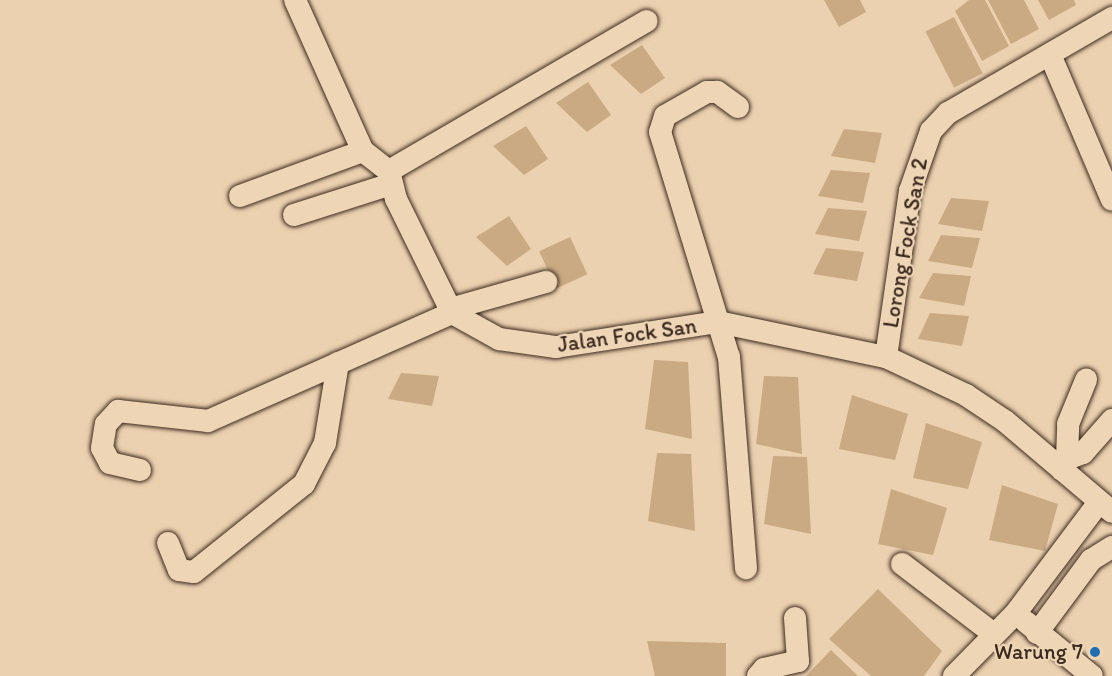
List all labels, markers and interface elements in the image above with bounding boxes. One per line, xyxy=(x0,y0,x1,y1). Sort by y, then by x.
street label: Lorong Fock San 2 xyxy=(877,156,933,330)
street label: Jalan Fock San xyxy=(556,312,698,358)
place label: Warung 7 xyxy=(994,639,1083,665)
marker: Warung 7 xyxy=(1088,645,1102,659)

